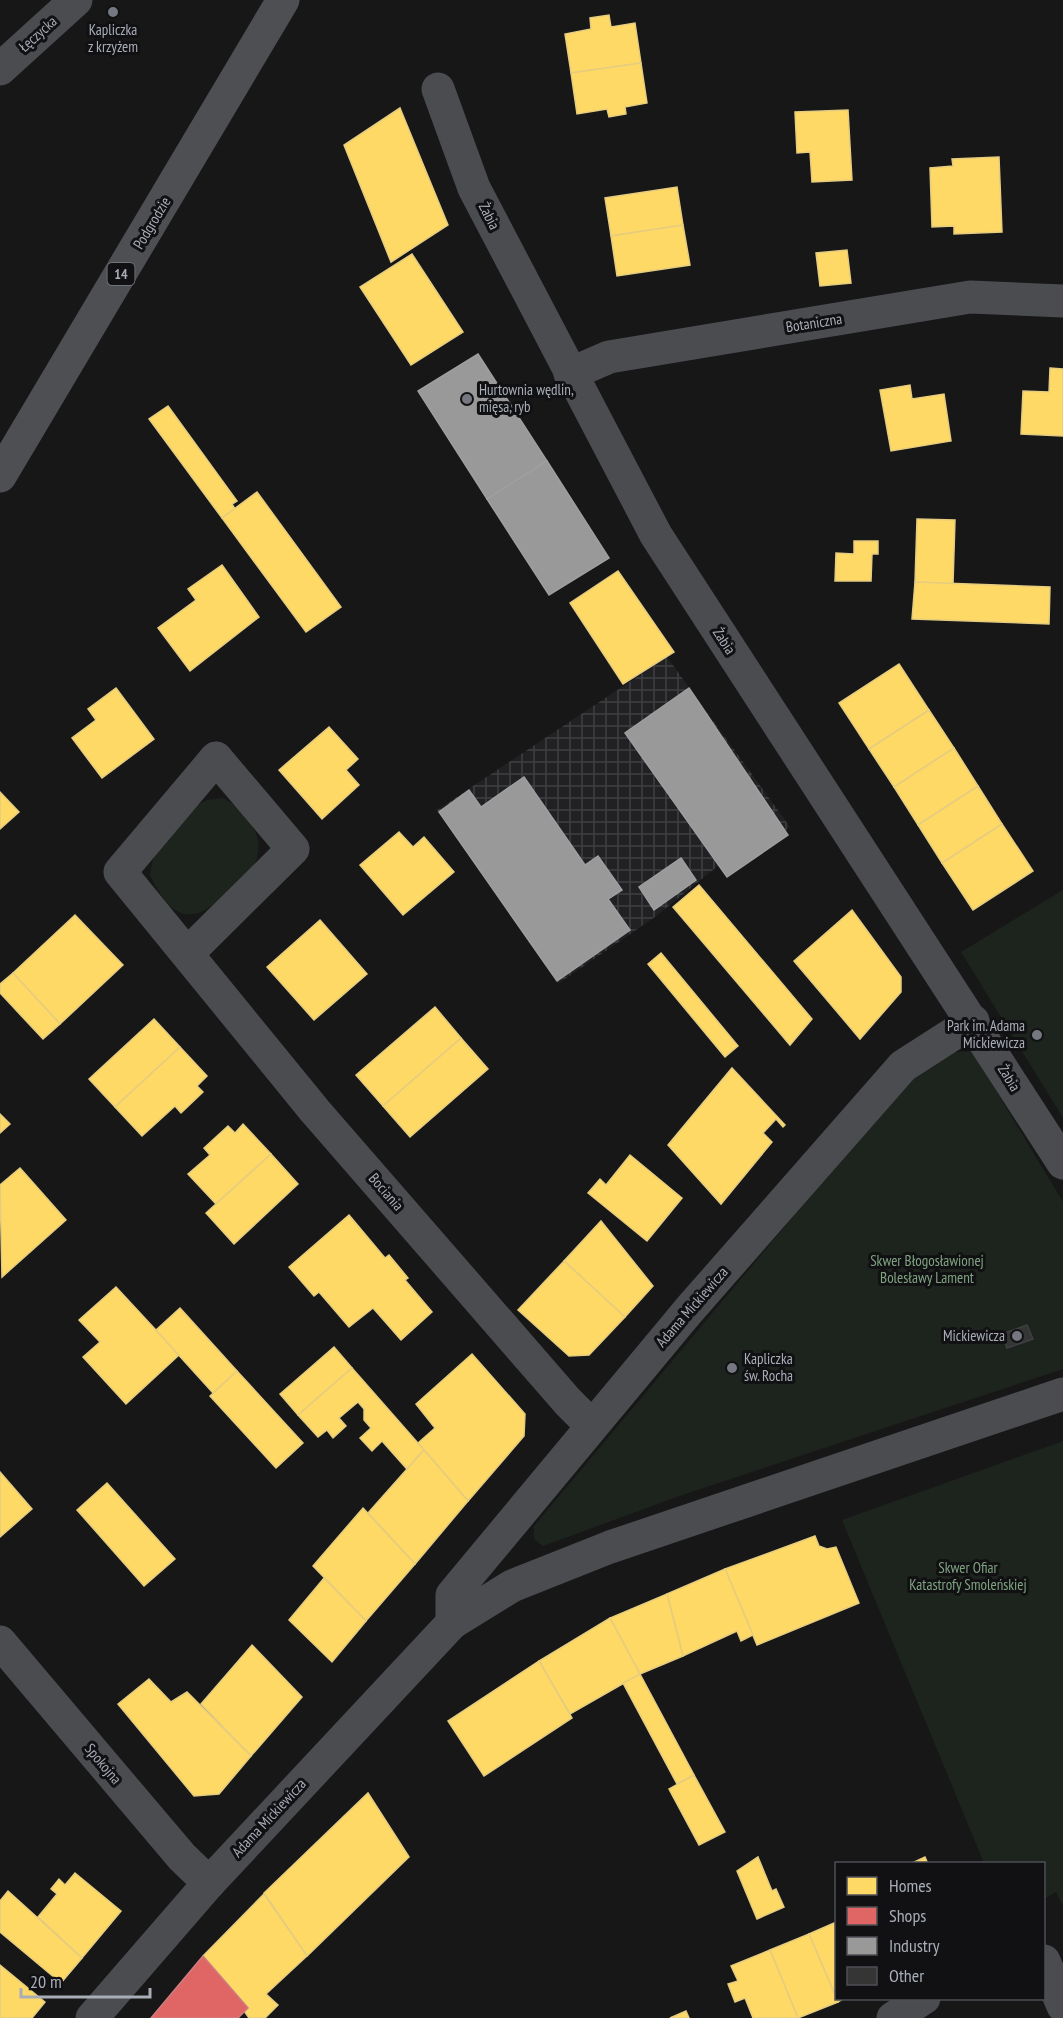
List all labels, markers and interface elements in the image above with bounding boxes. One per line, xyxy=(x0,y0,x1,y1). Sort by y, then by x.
marker: Kapliczka z krzyżem xyxy=(106,5,120,19)
street label: Łęczycka xyxy=(15,12,61,56)
place label: Kapliczka z krzyżem xyxy=(88,20,138,56)
street label: Podgrodzie xyxy=(129,193,175,252)
street label: Żabia xyxy=(475,199,504,233)
road number: 14 xyxy=(108,263,134,285)
street label: Botaniczna xyxy=(784,309,843,336)
place label: Hurtownia wędlin, mięsa, ryb xyxy=(479,380,574,416)
marker: Hurtownia wędlin, mięsa, ryb xyxy=(460,392,474,406)
street label: Żabia xyxy=(709,624,740,658)
place label: Park im. Adama Mickiewicza xyxy=(947,1016,1025,1052)
marker: Park im. Adama Mickiewicza xyxy=(1030,1028,1044,1042)
street label: Żabia xyxy=(994,1061,1025,1095)
street label: Bociania xyxy=(365,1169,408,1215)
park label: Skwer Błogosławionej Bolesławy Lament xyxy=(870,1251,984,1287)
street label: Adama Mickiewicza xyxy=(651,1263,732,1351)
place label: Mickiewicza xyxy=(943,1326,1005,1345)
marker: Mickiewicza xyxy=(1010,1329,1024,1343)
place label: Kapliczka św. Rocha xyxy=(744,1349,793,1385)
marker: Kapliczka św. Rocha xyxy=(725,1361,739,1375)
park label: Skwer Ofiar Katastrofy Smoleńskiej xyxy=(909,1558,1027,1594)
street label: Spokojna xyxy=(81,1739,126,1788)
street label: Adama Mickiewicza xyxy=(227,1774,310,1861)
legend xyxy=(835,1862,1045,2000)
text: Homes xyxy=(889,1874,932,1897)
text: Shops xyxy=(889,1904,926,1927)
text: Industry xyxy=(889,1934,940,1957)
scale bar xyxy=(21,1961,150,1999)
text: Other xyxy=(889,1964,924,1987)
text: 20 m xyxy=(30,1970,62,1993)

